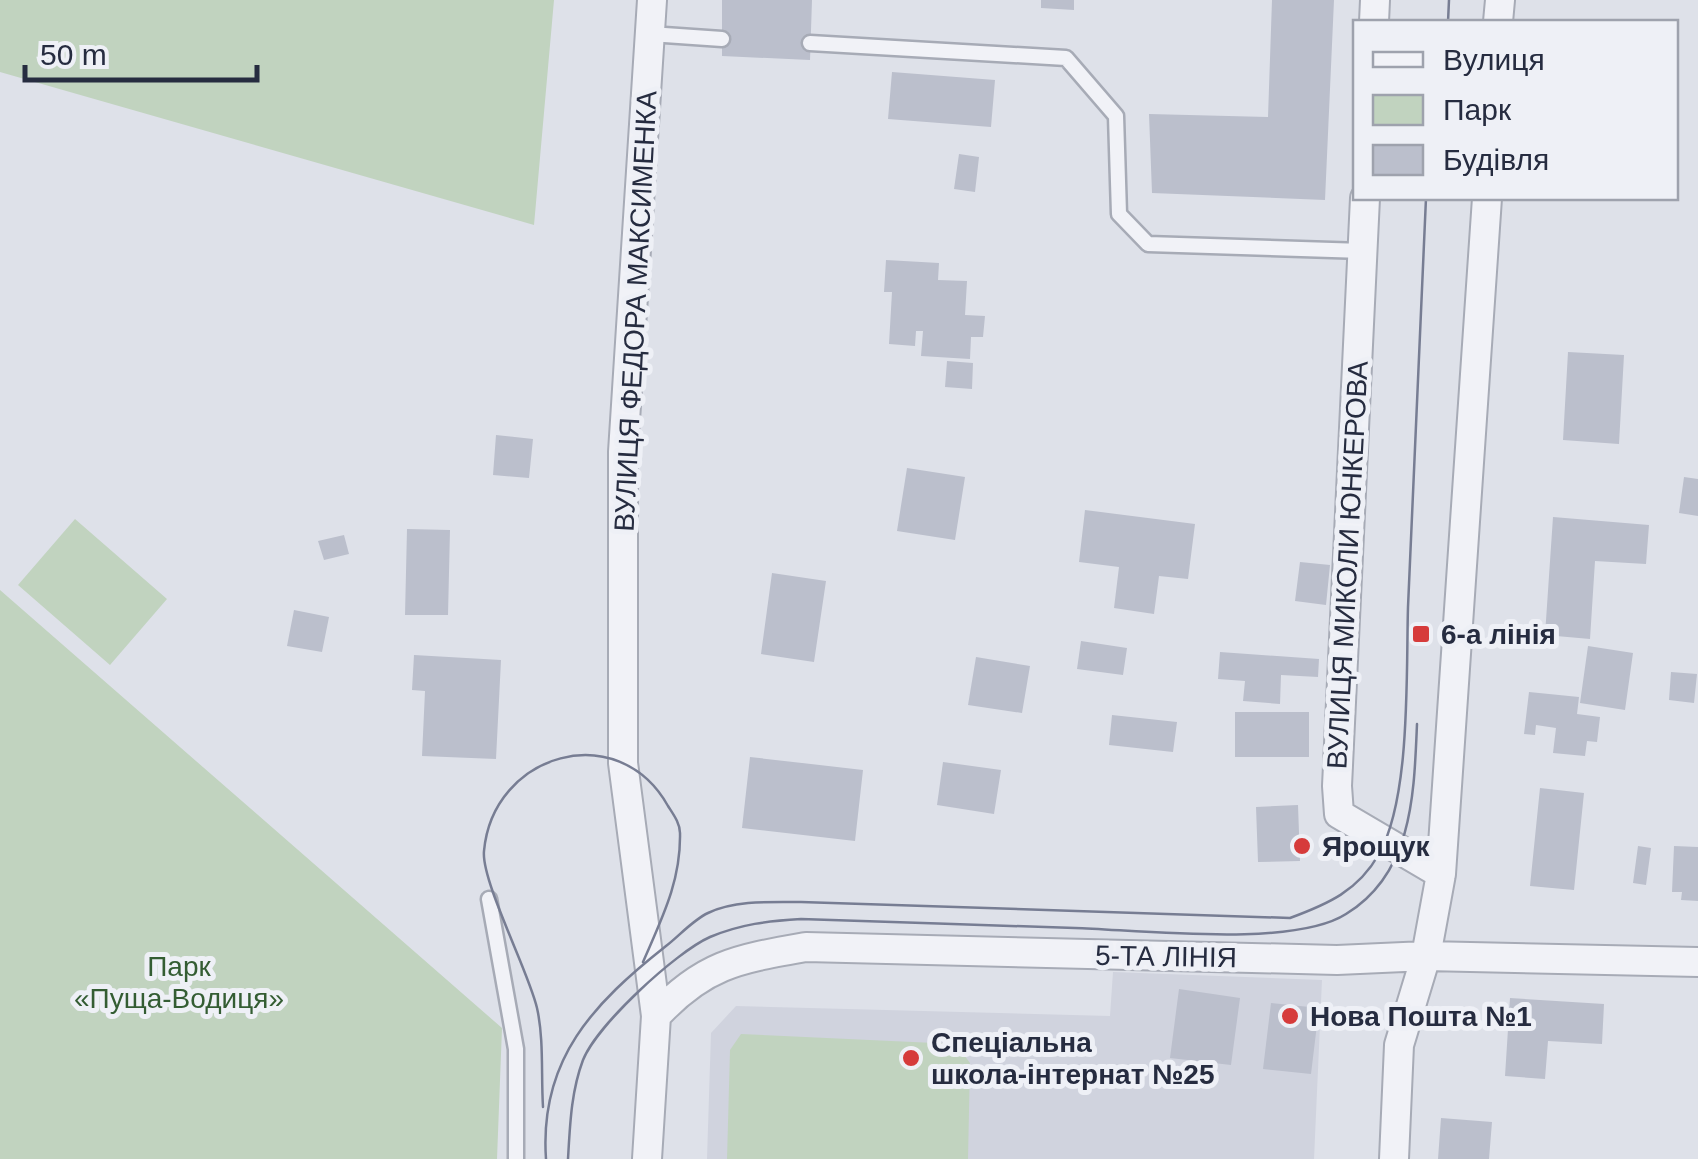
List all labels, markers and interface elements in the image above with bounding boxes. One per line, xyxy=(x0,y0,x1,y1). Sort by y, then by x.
scale bar xyxy=(25,20,258,82)
legend xyxy=(1353,20,1678,200)
text: 50 m xyxy=(40,38,107,71)
text: Вулиця xyxy=(1443,43,1545,76)
street label: ВУЛИЦЯ ФЕДОРА МАКСИМЕНКА xyxy=(608,90,663,532)
text: Парк xyxy=(1443,93,1512,126)
text: Будівля xyxy=(1443,143,1549,176)
street label: ВУЛИЦЯ МИКОЛИ ЮНКЕРОВА xyxy=(1321,360,1374,770)
place label: 6-а лінія xyxy=(1441,619,1556,650)
marker: 6-а лінія xyxy=(1410,623,1432,645)
place label: Ярощук xyxy=(1322,831,1431,862)
marker: Ярощук xyxy=(1291,835,1313,857)
street label: 5-ТА ЛІНІЯ xyxy=(1095,940,1237,973)
park label: Парк «Пуща-Водиця» xyxy=(74,951,284,1014)
place label: Нова Пошта №1 xyxy=(1310,1001,1532,1032)
marker: Нова Пошта №1 xyxy=(1279,1005,1301,1027)
place label: Спеціальна школа-інтернат №25 xyxy=(931,1027,1215,1090)
marker: Спеціальна школа-інтернат №25 xyxy=(900,1047,922,1069)

